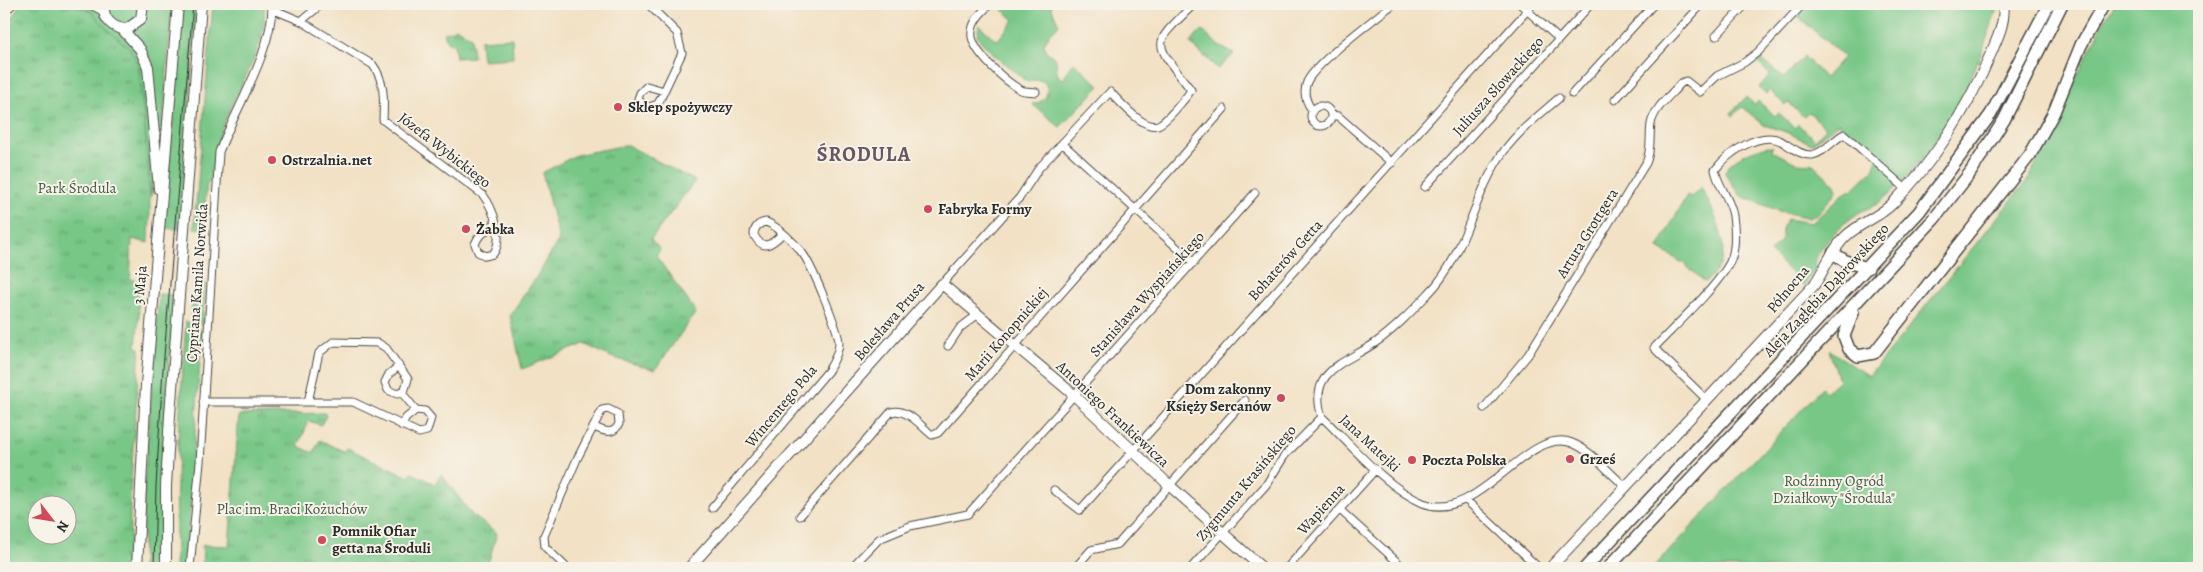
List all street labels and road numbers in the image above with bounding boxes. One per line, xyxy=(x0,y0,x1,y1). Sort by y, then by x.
street label: Juliusza Słowackiego xyxy=(1448,32,1548,140)
street label: Józefa Wybickiego xyxy=(395,108,495,192)
street label: Artura Grottgera xyxy=(1551,184,1623,283)
street label: Cypriana Kamila Norwida xyxy=(181,203,213,363)
street label: Bohaterów Getta xyxy=(1243,215,1327,305)
street label: Aleja Zagłębia Dąbrowskiego xyxy=(1758,219,1893,362)
street label: Stanisława Wyspiańskiego xyxy=(1085,227,1209,361)
street label: Północna xyxy=(1762,261,1814,317)
street label: 3 Maja xyxy=(128,264,152,306)
street label: Bolesława Prusa xyxy=(849,277,929,365)
street label: Marii Konopnickiej xyxy=(960,283,1052,385)
street label: Antoniego Frankiewicza xyxy=(1051,356,1174,472)
street label: Wincentego Pola xyxy=(740,360,821,452)
street label: Jana Matejki xyxy=(1335,410,1405,476)
street label: Zygmunta Krasińskiego xyxy=(1191,421,1301,545)
street label: Wapienna xyxy=(1292,479,1349,540)

